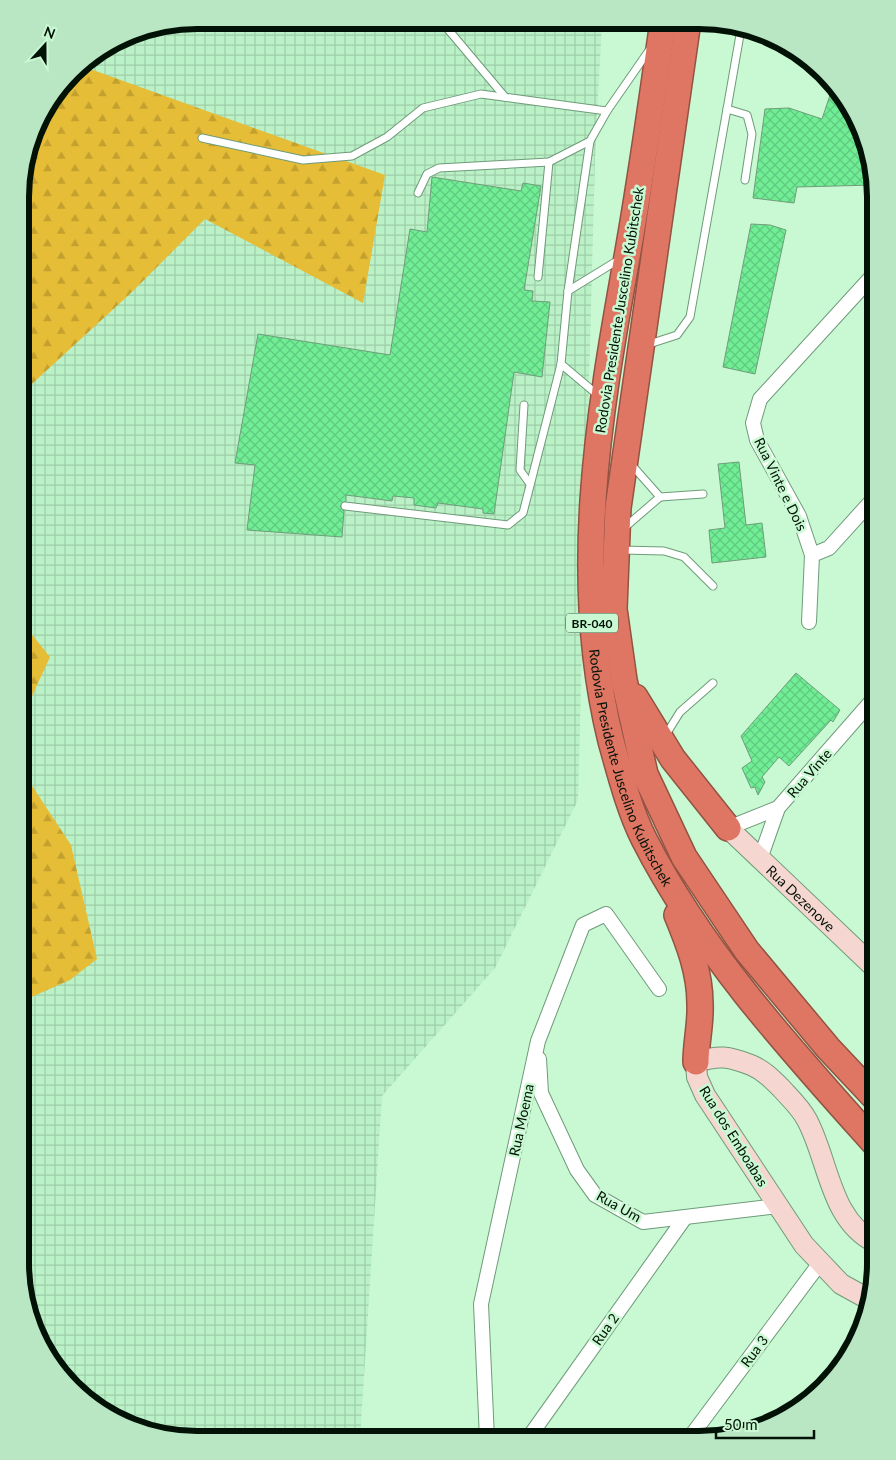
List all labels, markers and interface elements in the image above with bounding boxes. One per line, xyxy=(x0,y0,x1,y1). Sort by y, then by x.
north arrow xyxy=(20,20,70,70)
text: N xyxy=(42,23,58,42)
street label: Rodovia Presidente Juscelino Kubitschek xyxy=(591,185,647,434)
street label: Rua Vinte e Dois xyxy=(751,435,811,533)
road number: BR-040 xyxy=(566,614,618,632)
street label: Rodovia Presidente Juscelino Kubitschek xyxy=(587,648,677,890)
street label: Rua Vinte xyxy=(783,745,835,801)
street label: Rua Dezenove xyxy=(763,861,839,934)
street label: Rua Moema xyxy=(505,1082,537,1158)
street label: Rua dos Emboabas xyxy=(696,1083,772,1189)
street label: Rua Um xyxy=(594,1187,644,1225)
street label: Rua 2 xyxy=(588,1310,622,1348)
street label: Rua 3 xyxy=(737,1332,771,1370)
scale bar xyxy=(716,1408,814,1440)
text: 50 m xyxy=(724,1415,758,1433)

